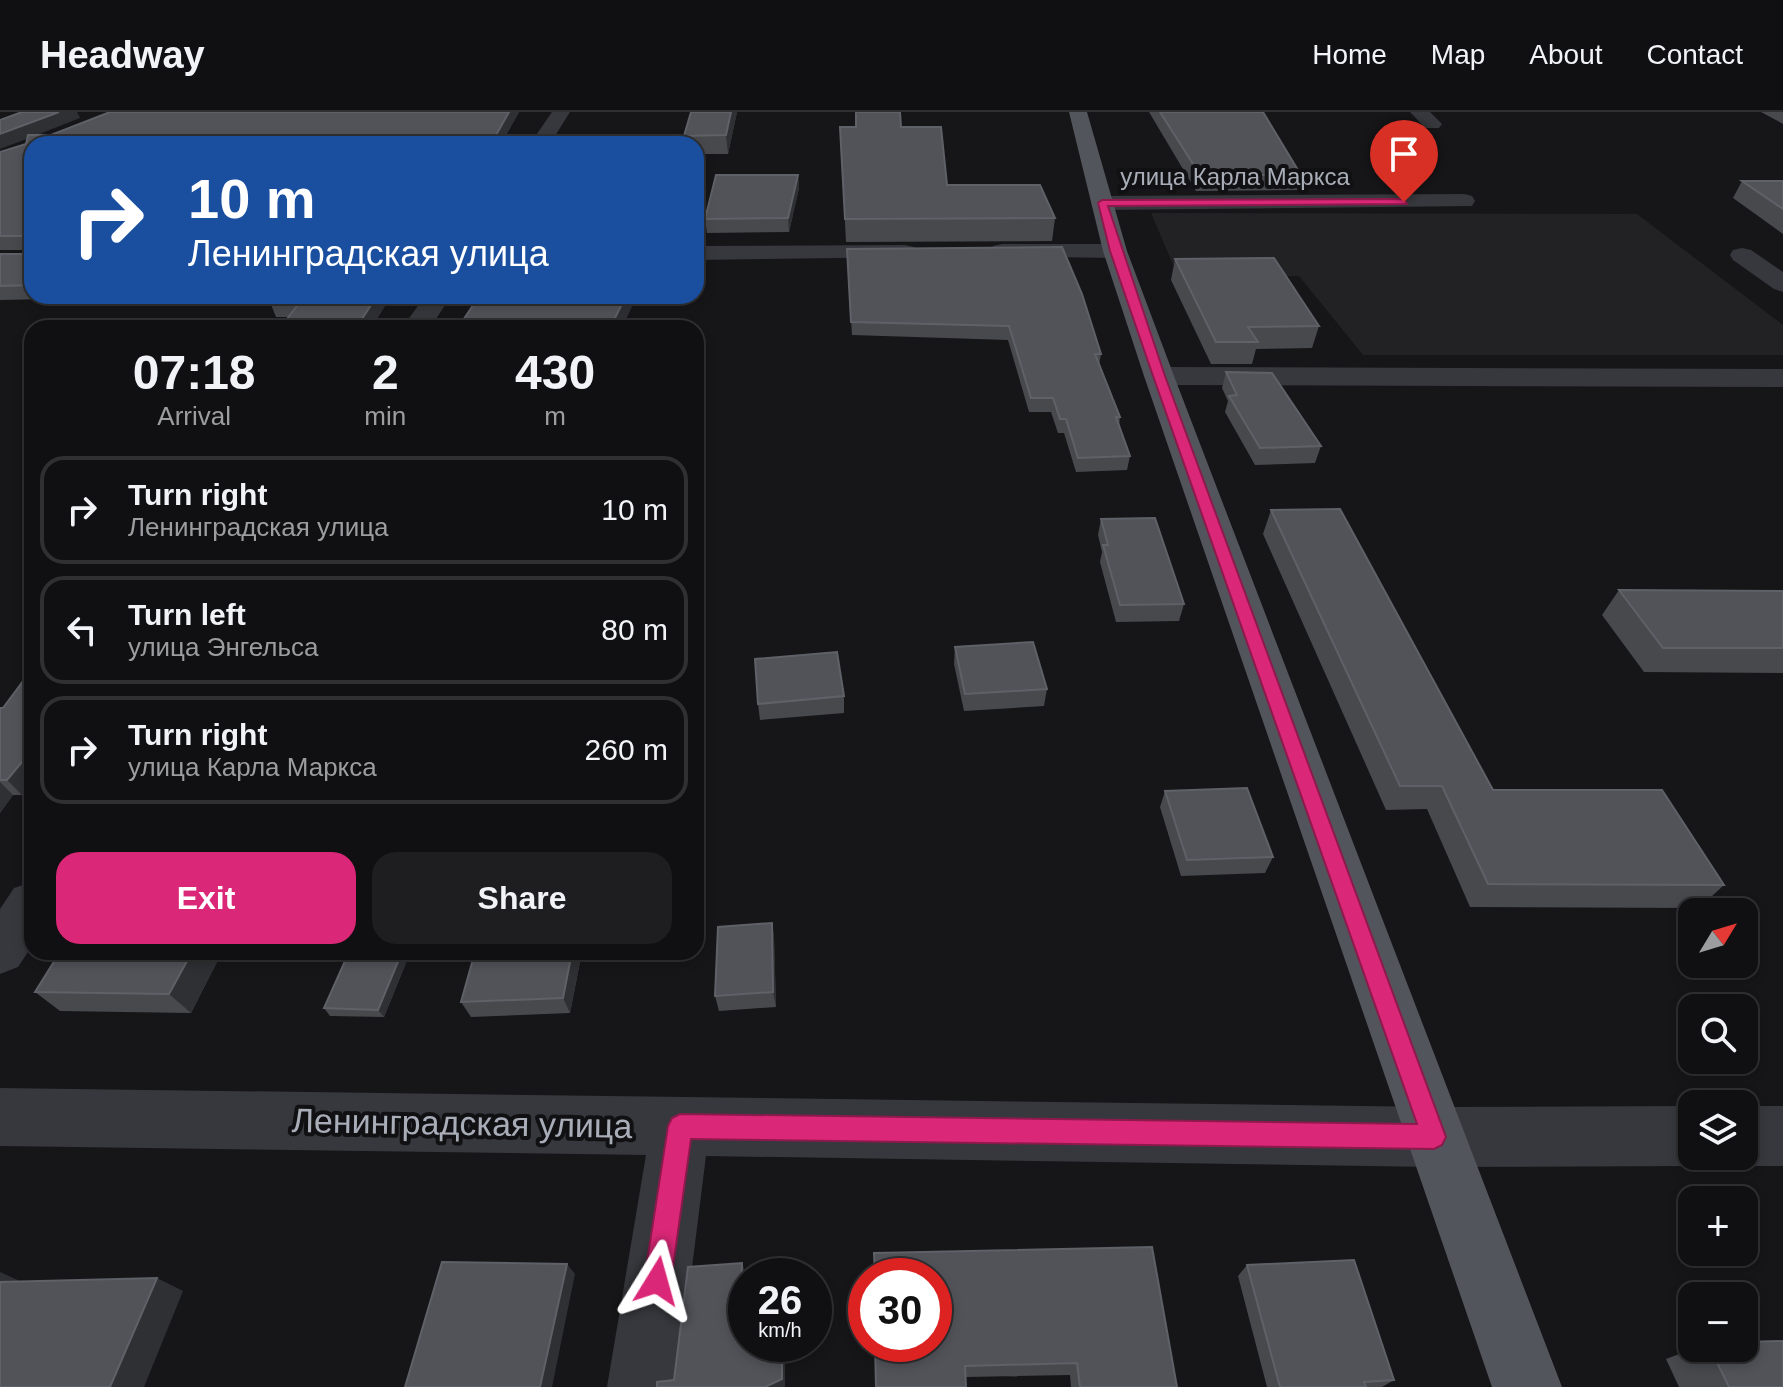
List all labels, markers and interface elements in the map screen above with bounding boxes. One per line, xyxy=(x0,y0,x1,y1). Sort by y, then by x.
text: Headway xyxy=(40,34,205,76)
text: Home xyxy=(1312,39,1387,70)
text: Map xyxy=(1431,39,1485,70)
text: About xyxy=(1529,39,1603,70)
text: Contact xyxy=(1647,39,1743,70)
pin xyxy=(1370,120,1438,202)
icon: arrive xyxy=(1382,132,1426,176)
street label: улица Карла Маркса xyxy=(1120,163,1350,190)
text: 10 m xyxy=(188,167,316,230)
icon: right xyxy=(56,168,160,272)
text: Ленинградская улица xyxy=(188,233,549,274)
text: 07:18 xyxy=(133,346,256,399)
text: 2 xyxy=(372,346,399,399)
text: 430 xyxy=(515,346,595,399)
text: Arrival xyxy=(157,401,231,431)
text: min xyxy=(364,401,406,431)
text: m xyxy=(544,401,566,431)
text: Turn right xyxy=(128,478,267,511)
icon: right xyxy=(60,488,104,532)
text: 10 m xyxy=(601,493,668,526)
text: Ленинградская улица xyxy=(128,512,389,542)
text: Turn left xyxy=(128,598,246,631)
icon: left xyxy=(60,608,104,652)
text: 80 m xyxy=(601,613,668,646)
text: улица Энгельса xyxy=(128,632,318,662)
text: Turn right xyxy=(128,718,267,751)
icon: right xyxy=(60,728,104,772)
text: 260 m xyxy=(585,733,668,766)
text: улица Карла Маркса xyxy=(128,752,377,782)
button: Exit xyxy=(56,852,356,944)
button: Share xyxy=(372,852,672,944)
north arrow xyxy=(1678,898,1758,978)
map controls xyxy=(1678,898,1758,1362)
button: search xyxy=(1678,994,1758,1074)
button: layers xyxy=(1678,1090,1758,1170)
street label: Ленинградская улица xyxy=(291,1101,633,1145)
button: + xyxy=(1678,1186,1758,1266)
position arrow xyxy=(615,1239,699,1323)
speed limit sign: 30 xyxy=(848,1258,952,1362)
text: 26 xyxy=(758,1278,802,1322)
button: − xyxy=(1678,1282,1758,1362)
text: km/h xyxy=(758,1319,802,1341)

